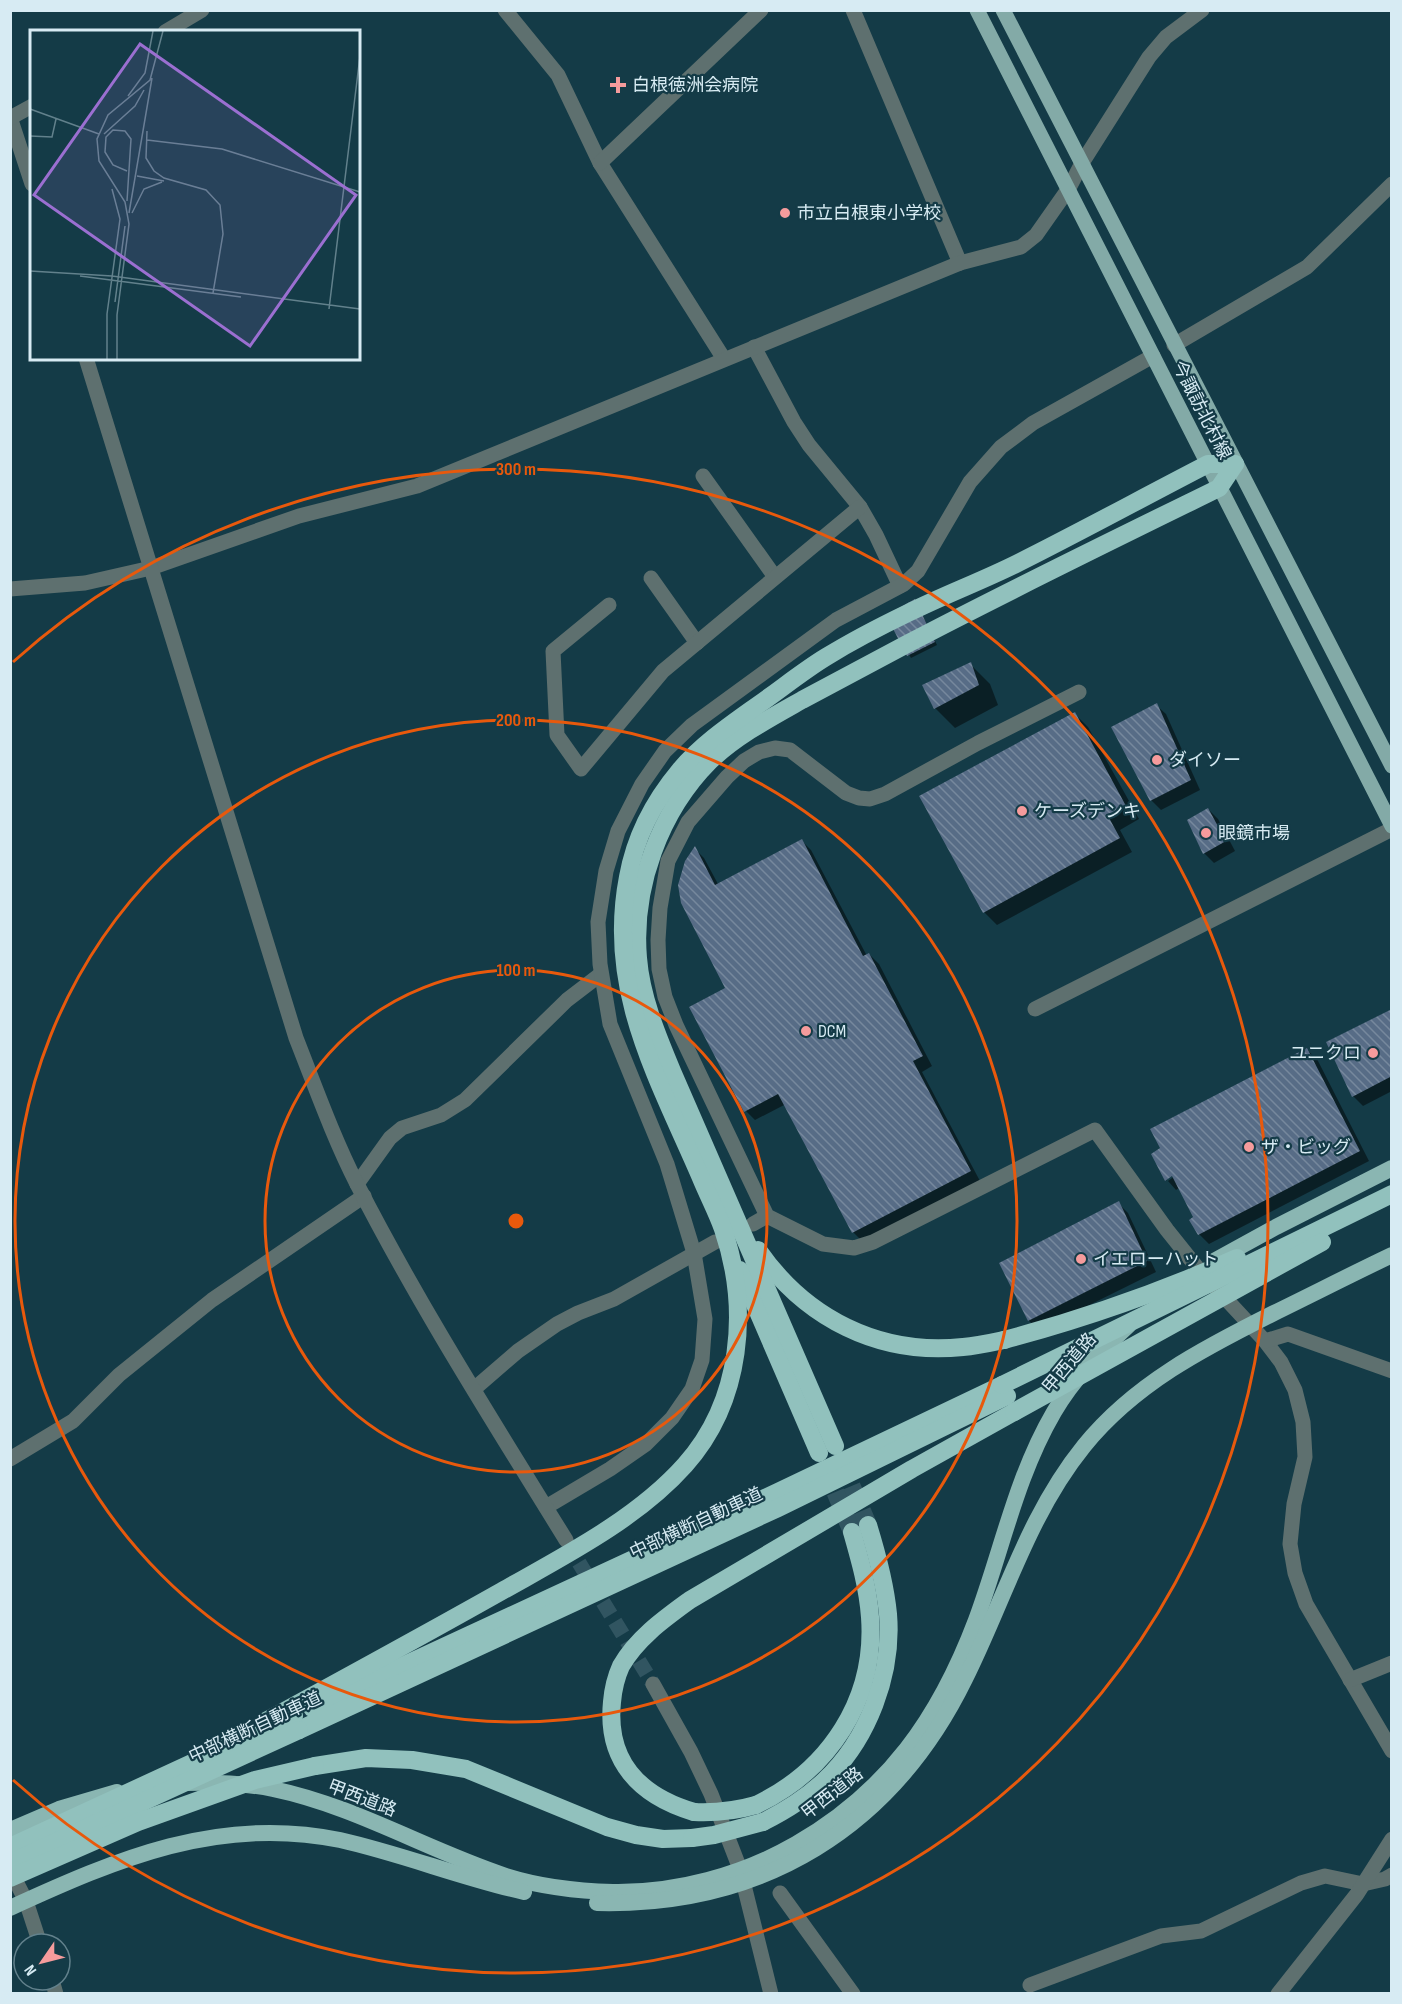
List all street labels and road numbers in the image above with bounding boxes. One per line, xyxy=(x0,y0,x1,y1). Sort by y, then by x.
street label: 今諏訪北村線 xyxy=(1168,357,1235,463)
street label: 甲西道路 xyxy=(1038,1329,1101,1398)
street label: 中部横断自動車道 xyxy=(627,1484,766,1563)
street label: 中部横断自動車道 xyxy=(186,1688,325,1767)
street label: 甲西道路 xyxy=(797,1763,867,1824)
street label: 甲西道路 xyxy=(324,1776,399,1821)

